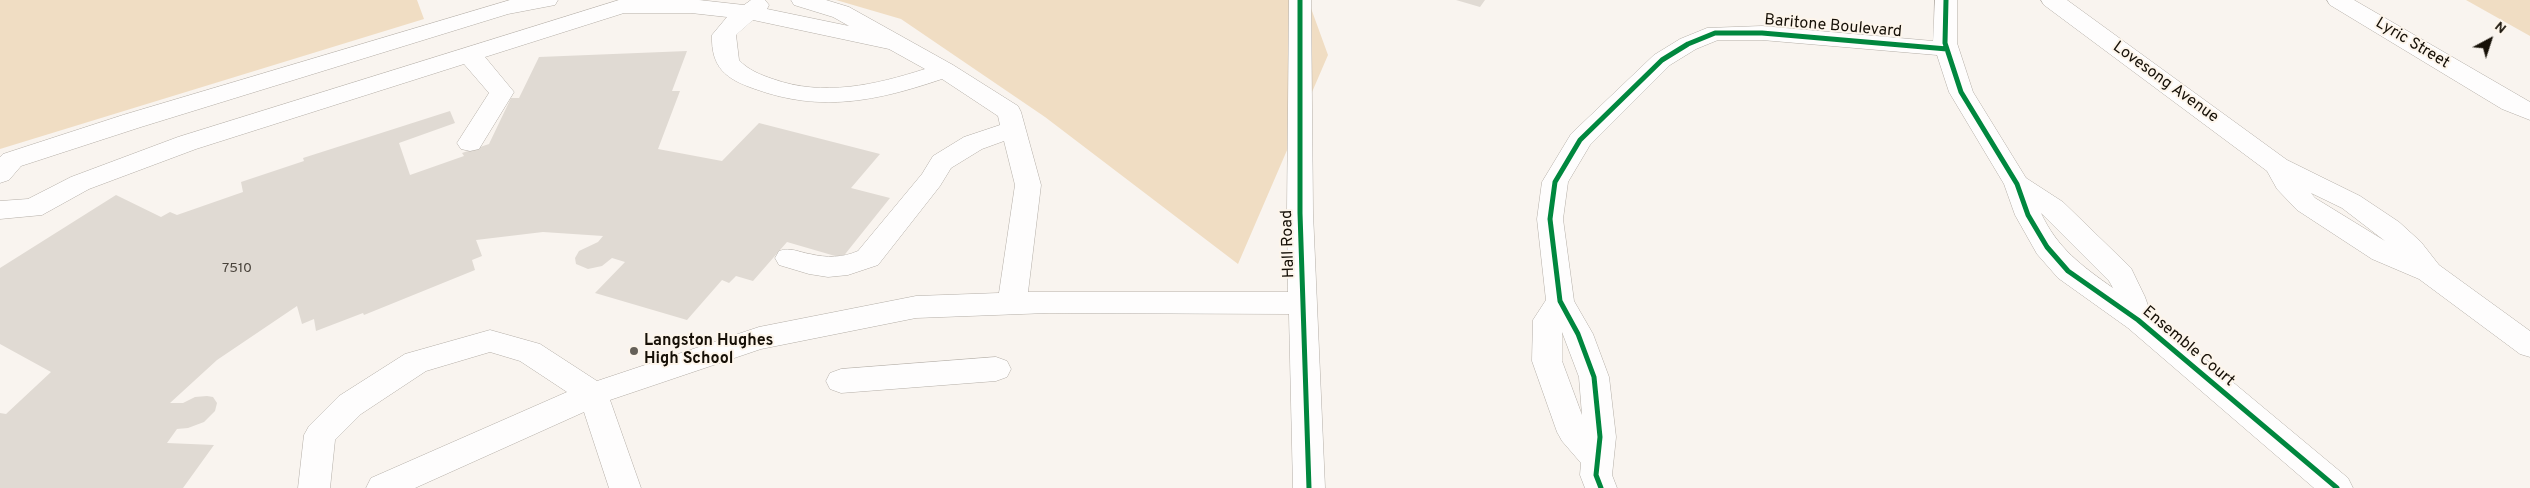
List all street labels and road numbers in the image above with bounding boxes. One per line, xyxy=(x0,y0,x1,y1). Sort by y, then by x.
street label: Baritone Boulevard xyxy=(1763,11,1903,43)
street label: Lyric Street xyxy=(2372,14,2452,74)
street label: Lovesong Avenue xyxy=(2108,38,2222,128)
street label: Hall Road xyxy=(1278,210,1300,278)
street label: Ensemble Court xyxy=(2138,303,2238,391)

